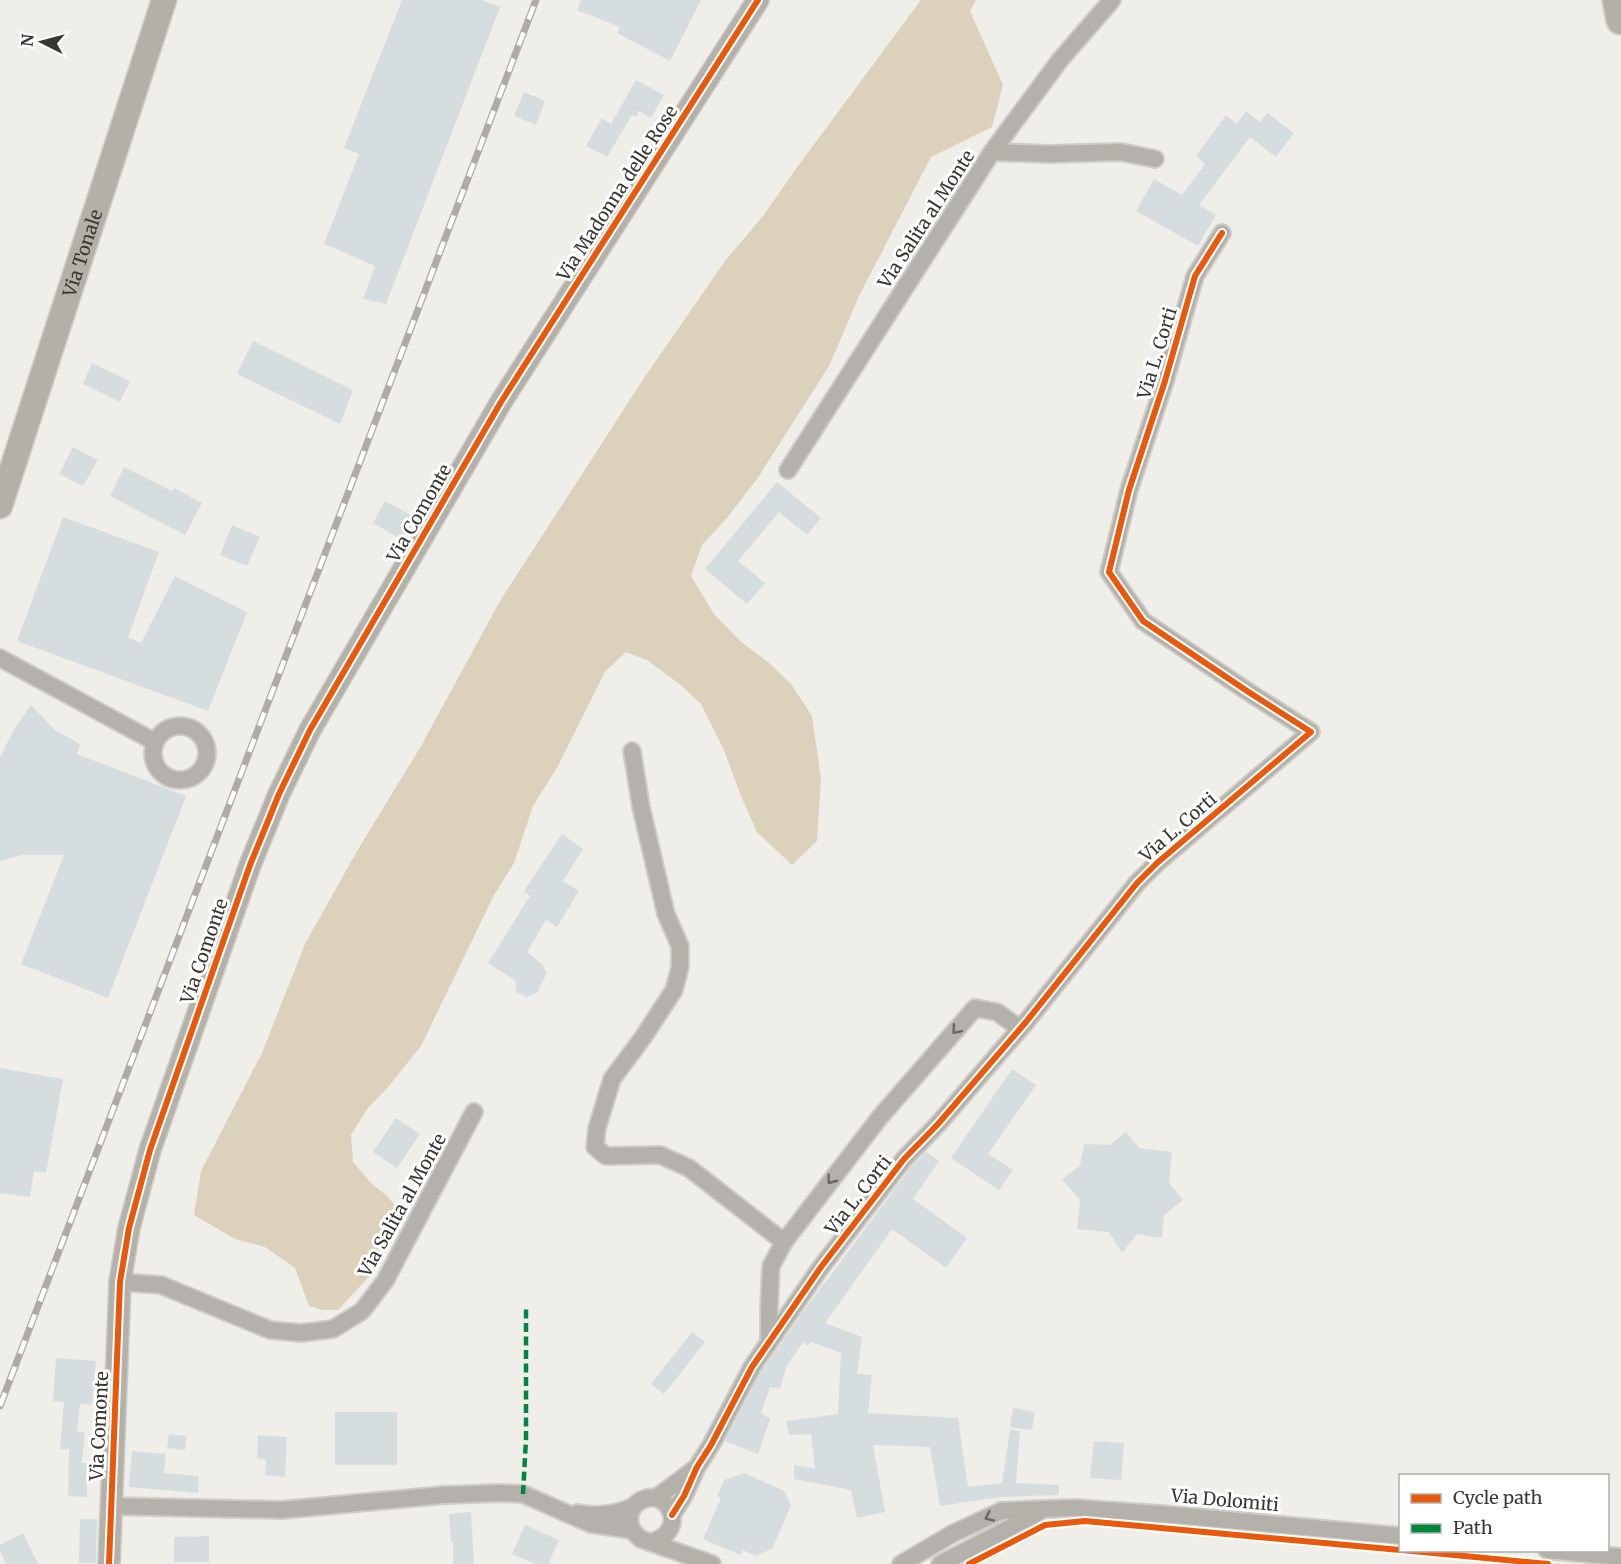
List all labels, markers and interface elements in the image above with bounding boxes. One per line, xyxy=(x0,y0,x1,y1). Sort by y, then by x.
north arrow xyxy=(12,12,72,72)
text: N xyxy=(16,33,38,48)
street label: Via Madonna delle Rose xyxy=(551,101,682,286)
street label: Via Salita al Monte xyxy=(872,146,979,293)
street label: Via Tonale xyxy=(57,206,107,301)
street label: Via L. Corti xyxy=(1132,304,1182,403)
street label: Via Comonte xyxy=(381,460,456,567)
street label: Via L. Corti xyxy=(1134,787,1221,867)
street label: Via Comonte xyxy=(175,895,233,1008)
one-way arrow xyxy=(952,1023,963,1034)
street label: Via Salita al Monte xyxy=(353,1129,451,1281)
street label: Via L. Corti xyxy=(819,1150,896,1240)
one-way arrow xyxy=(827,1173,838,1184)
street label: Via Comonte xyxy=(85,1371,113,1482)
legend xyxy=(1399,1474,1609,1552)
street label: Via Dolomiti xyxy=(1169,1484,1280,1516)
text: Cycle path xyxy=(1453,1486,1543,1509)
one-way arrow xyxy=(985,1509,996,1521)
text: Path xyxy=(1453,1516,1493,1539)

